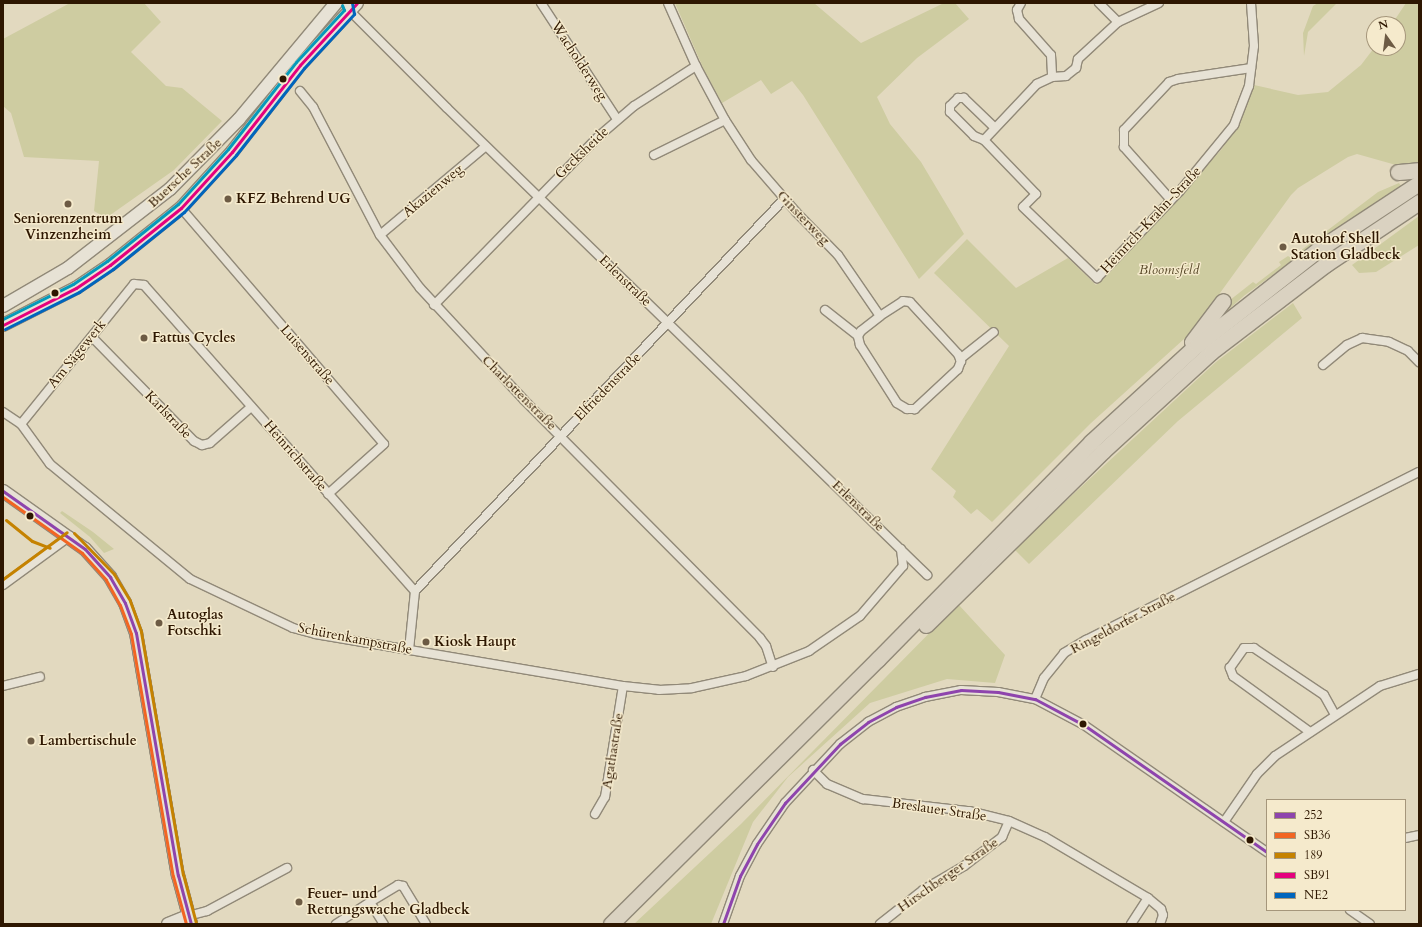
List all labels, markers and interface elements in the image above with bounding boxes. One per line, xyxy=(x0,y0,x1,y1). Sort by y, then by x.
north arrow xyxy=(1366,16,1406,56)
text: N xyxy=(1377,16,1390,33)
street label: Wacholderweg xyxy=(547,18,611,104)
unlabelled marker xyxy=(278,74,288,84)
street label: Gecksheide xyxy=(552,123,612,183)
street label: Buersche Straße xyxy=(145,135,225,211)
street label: Akazienweg xyxy=(399,161,467,221)
street label: Heinrich-Krahn-Straße xyxy=(1097,163,1205,277)
street label: Ginsterweg xyxy=(773,187,833,249)
place label: KFZ Behrend UG xyxy=(236,191,351,207)
marker: KFZ Behrend UG xyxy=(223,194,233,204)
marker: Seniorenzentrum Vinzenzheim xyxy=(63,199,73,209)
place label: Seniorenzentrum Vinzenzheim xyxy=(14,211,122,244)
place label: Autohof Shell Station Gladbeck xyxy=(1291,231,1400,264)
marker: Autohof Shell Station Gladbeck xyxy=(1278,242,1288,252)
street label: Erlenstraße xyxy=(595,252,655,310)
park label: Bloomsfeld xyxy=(1139,262,1199,278)
unlabelled marker xyxy=(50,288,60,298)
street label: Am Sägewerk xyxy=(44,316,110,392)
street label: Luisenstraße xyxy=(276,322,338,388)
place label: Fattus Cycles xyxy=(152,330,235,346)
marker: Fattus Cycles xyxy=(139,333,149,343)
street label: Elfriedenstraße xyxy=(571,349,645,425)
street label: Charlottenstraße xyxy=(478,352,560,434)
street label: Karlstraße xyxy=(141,388,195,442)
street label: Heinrichstraße xyxy=(260,417,330,495)
street label: Erlenstraße xyxy=(828,477,888,535)
unlabelled marker xyxy=(25,511,35,521)
street label: Ringeldorfer Straße xyxy=(1068,588,1178,658)
place label: Autoglas Fotschki xyxy=(167,607,223,640)
marker: Autoglas Fotschki xyxy=(154,618,164,628)
street label: Schürenkampstraße xyxy=(296,620,414,658)
place label: Kiosk Haupt xyxy=(434,634,516,650)
marker: Kiosk Haupt xyxy=(421,637,431,647)
street label: Agathastraße xyxy=(599,712,627,790)
unlabelled marker xyxy=(1078,719,1088,729)
place label: Lambertischule xyxy=(39,733,137,749)
marker: Lambertischule xyxy=(26,736,36,746)
street label: Breslauer Straße xyxy=(891,795,987,825)
legend xyxy=(1266,799,1406,911)
text: 252 xyxy=(1304,807,1322,823)
text: SB36 xyxy=(1304,827,1330,843)
street label: Hirschberger Straße xyxy=(895,834,1001,916)
unlabelled marker xyxy=(1245,835,1255,845)
text: 189 xyxy=(1304,847,1322,863)
text: SB91 xyxy=(1304,867,1330,883)
place label: Feuer- und Rettungswache Gladbeck xyxy=(307,886,470,918)
text: NE2 xyxy=(1304,887,1328,903)
marker: Feuer- und Rettungswache Gladbeck xyxy=(294,897,304,907)

